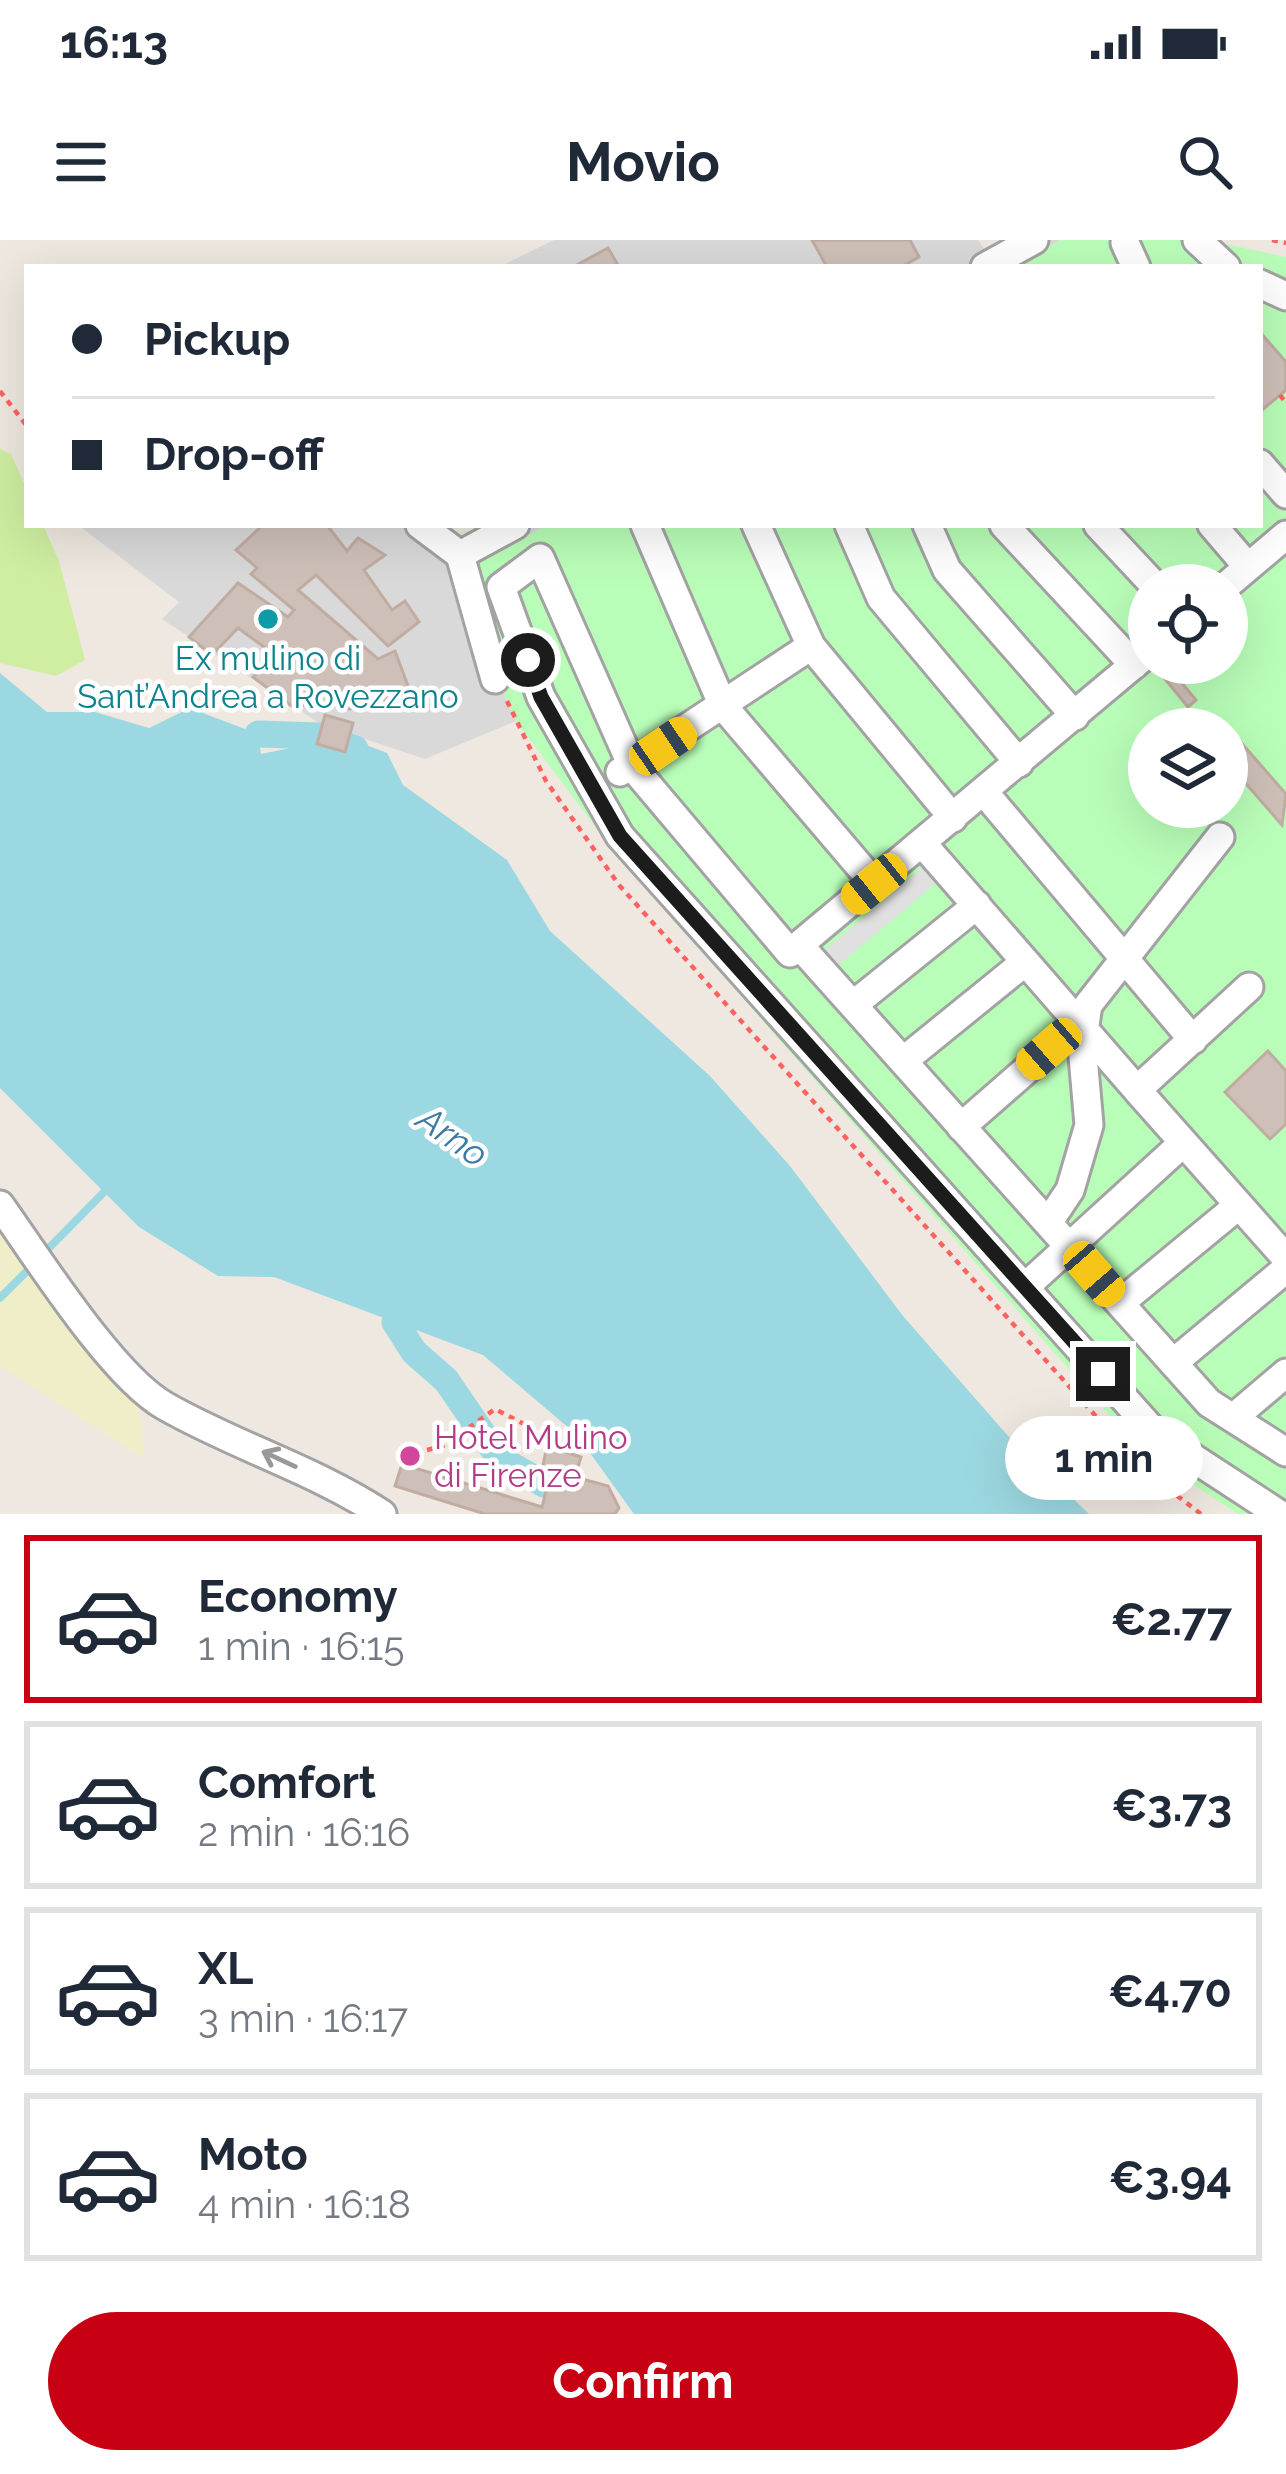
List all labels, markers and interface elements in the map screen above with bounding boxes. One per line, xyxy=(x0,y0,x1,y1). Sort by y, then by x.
text: 16:13 xyxy=(60,16,168,69)
icon: menu xyxy=(48,129,114,195)
icon: search xyxy=(1172,129,1238,195)
text: Movio xyxy=(566,130,720,194)
text: Pickup xyxy=(144,313,290,366)
text: Drop-off xyxy=(144,428,324,481)
map controls xyxy=(1128,564,1248,828)
button: locate xyxy=(1128,564,1248,684)
marker: Ex mulino di Sant’Andrea a Rovezzano xyxy=(255,606,281,632)
route start xyxy=(501,633,555,687)
place label: Ex mulino di Sant’Andrea a Rovezzano xyxy=(77,639,459,716)
button: layers xyxy=(1128,708,1248,828)
car xyxy=(623,711,703,781)
car xyxy=(835,847,913,921)
car xyxy=(1010,1012,1088,1086)
water label: Arno xyxy=(408,1096,496,1175)
car xyxy=(1057,1235,1131,1313)
route end xyxy=(1076,1347,1130,1401)
callout: 1 min xyxy=(1004,1416,1202,1500)
place label: Hotel Mulino di Firenze xyxy=(434,1418,628,1495)
text: 1 min xyxy=(1055,1435,1153,1481)
marker: Hotel Mulino di Firenze xyxy=(397,1443,423,1469)
one-way arrow xyxy=(262,1446,298,1468)
icon: car xyxy=(54,1565,162,1673)
text: Economy xyxy=(198,1570,398,1623)
text: €2.77 xyxy=(1111,1593,1232,1646)
text: 1 min · 16:15 xyxy=(198,1623,404,1669)
icon: car xyxy=(54,1751,162,1859)
text: Comfort xyxy=(198,1756,376,1809)
text: €3.73 xyxy=(1111,1779,1232,1832)
text: 2 min · 16:16 xyxy=(198,1809,410,1855)
icon: car xyxy=(54,1937,162,2045)
text: XL xyxy=(198,1942,253,1995)
text: €4.70 xyxy=(1108,1965,1232,2018)
text: 3 min · 16:17 xyxy=(198,1995,408,2041)
icon: car xyxy=(54,2123,162,2231)
text: Moto xyxy=(198,2128,308,2181)
text: €3.94 xyxy=(1109,2151,1232,2204)
text: 4 min · 16:18 xyxy=(198,2181,411,2227)
button: Confirm xyxy=(48,2312,1238,2450)

